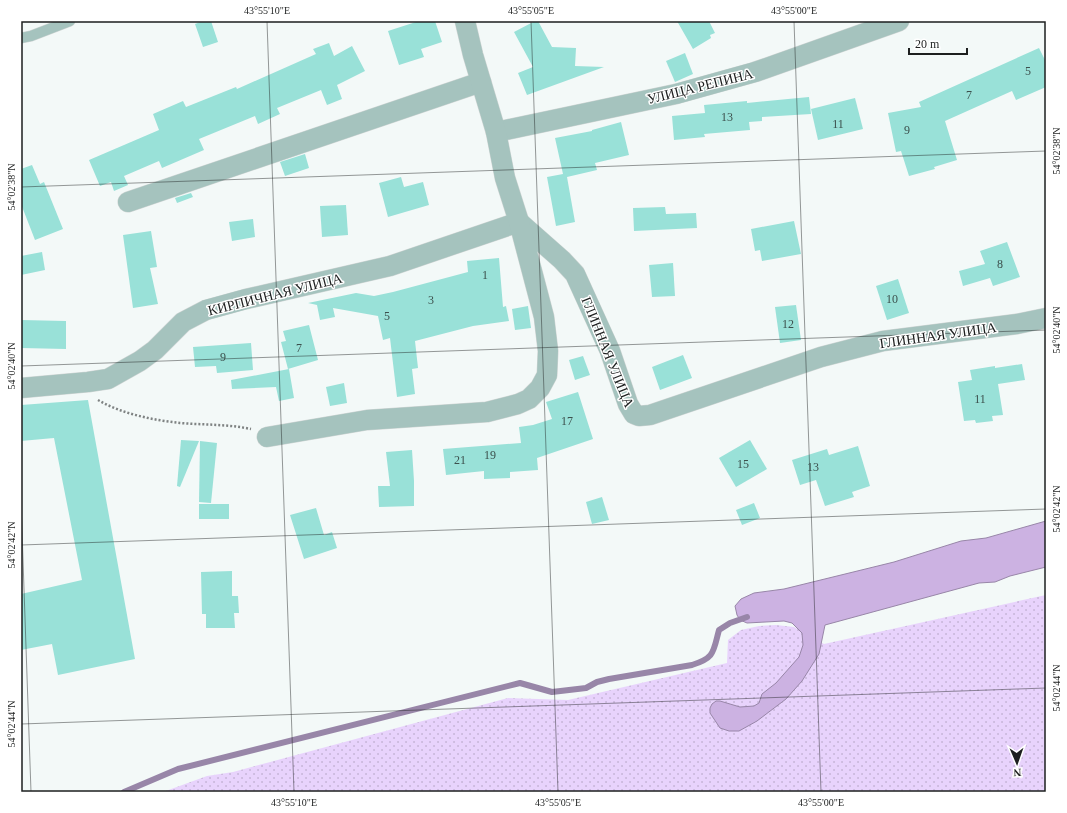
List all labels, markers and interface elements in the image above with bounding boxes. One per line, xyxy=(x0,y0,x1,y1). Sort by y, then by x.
text: 43°55'10"E xyxy=(244,5,290,16)
text: 43°55'05"E xyxy=(508,5,554,16)
text: 43°55'00"E xyxy=(771,5,817,16)
scale bar xyxy=(909,30,967,56)
text: 20 m xyxy=(915,37,940,51)
house number: 5 xyxy=(1025,64,1031,78)
street label: УЛИЦА РЕПИНА xyxy=(646,66,755,107)
house number: 7 xyxy=(966,88,972,102)
house number: 13 xyxy=(721,110,733,124)
house number: 11 xyxy=(832,117,844,131)
house number: 9 xyxy=(904,123,910,137)
text: 54°02'38"N xyxy=(1051,127,1062,175)
text: 54°02'38"N xyxy=(6,163,17,211)
house number: 8 xyxy=(997,257,1003,271)
house number: 1 xyxy=(482,268,488,282)
street label: КИРПИЧНАЯ УЛИЦА xyxy=(206,270,345,318)
house number: 10 xyxy=(886,292,898,306)
house number: 3 xyxy=(428,293,434,307)
street label: ГЛИННАЯ УЛИЦА xyxy=(578,295,637,411)
text: 54°02'40"N xyxy=(1051,306,1062,354)
house number: 5 xyxy=(384,309,390,323)
house number: 12 xyxy=(782,317,794,331)
street label: ГЛИННАЯ УЛИЦА xyxy=(879,320,998,351)
house number: 7 xyxy=(296,341,302,355)
text: 54°02'40"N xyxy=(6,342,17,390)
house number: 9 xyxy=(220,350,226,364)
house number: 11 xyxy=(974,392,986,406)
house number: 17 xyxy=(561,414,573,428)
house number: 19 xyxy=(484,448,496,462)
house number: 21 xyxy=(454,453,466,467)
house number: 15 xyxy=(737,457,749,471)
house number: 13 xyxy=(807,460,819,474)
text: 54°02'42"N xyxy=(1051,485,1062,533)
text: 54°02'42"N xyxy=(6,521,17,569)
text: 54°02'44"N xyxy=(1051,664,1062,712)
text: 54°02'44"N xyxy=(6,700,17,748)
north arrow xyxy=(997,743,1037,783)
text: N xyxy=(1013,767,1022,779)
text: 43°55'10"E xyxy=(271,797,317,808)
text: 43°55'05"E xyxy=(535,797,581,808)
text: 43°55'00"E xyxy=(798,797,844,808)

